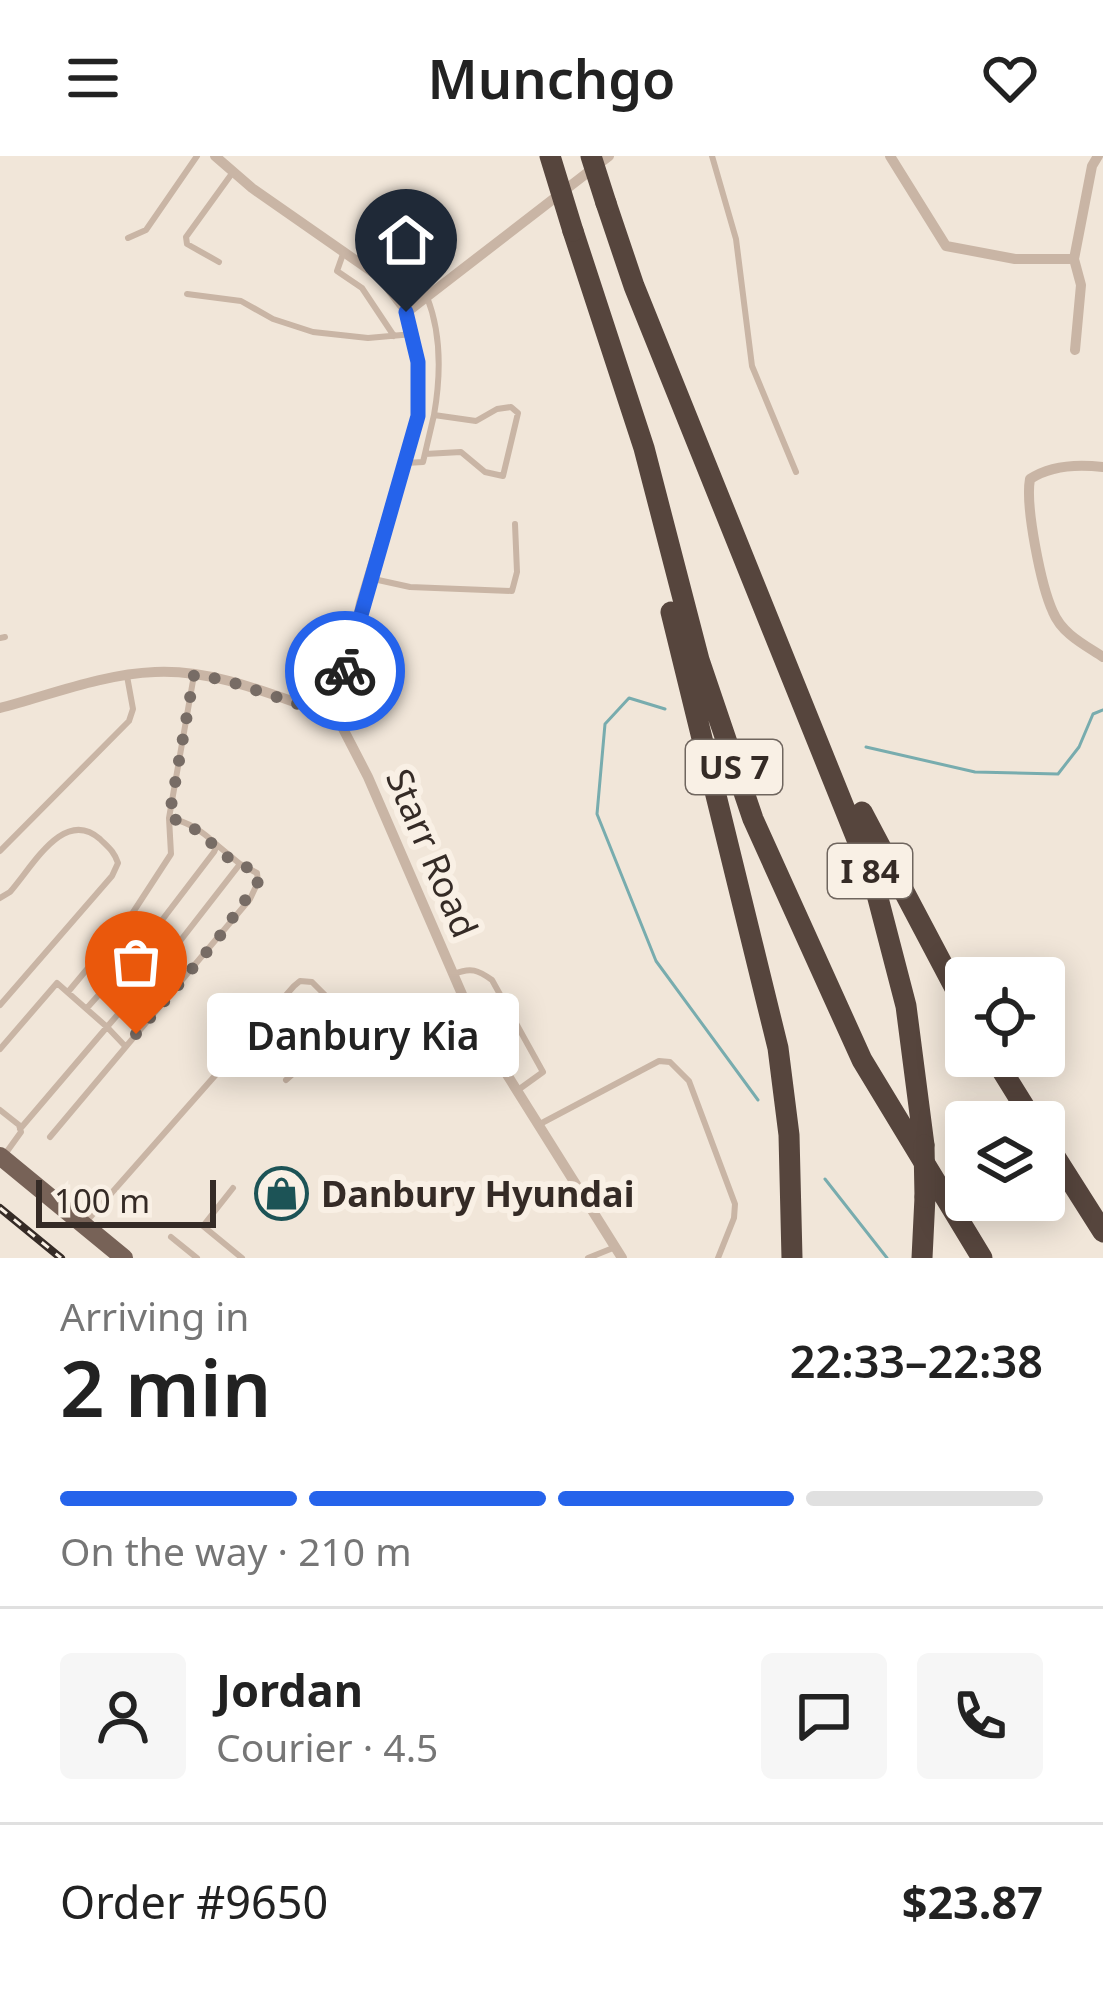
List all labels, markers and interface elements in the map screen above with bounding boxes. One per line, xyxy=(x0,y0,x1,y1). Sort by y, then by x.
text: Munchgo xyxy=(428,41,675,115)
icon: menu xyxy=(60,45,126,111)
icon: heart xyxy=(977,45,1043,111)
pin xyxy=(355,189,457,312)
icon: home xyxy=(373,207,439,273)
courier xyxy=(285,611,405,731)
icon: bike xyxy=(312,638,378,704)
road number: US 7 xyxy=(686,740,782,794)
street label: Starr Road xyxy=(375,761,490,945)
road number: I 84 xyxy=(828,844,912,898)
pin xyxy=(85,911,187,1034)
icon: bag xyxy=(103,929,169,995)
map controls xyxy=(945,957,1065,1221)
button: locate xyxy=(945,957,1065,1077)
callout: Danbury Kia xyxy=(208,992,520,1076)
text: Danbury Kia xyxy=(246,1008,480,1061)
button: layers xyxy=(945,1101,1065,1221)
shop icon: Danbury Hyundai xyxy=(254,1166,310,1222)
place label: Danbury Hyundai xyxy=(321,1169,634,1218)
scale bar xyxy=(36,1174,216,1227)
text: 100 m xyxy=(54,1178,150,1223)
text: Arriving in xyxy=(60,1289,249,1342)
text: 22:33–22:38 xyxy=(790,1330,1043,1391)
text: 2 min xyxy=(60,1334,272,1440)
text: On the way · 210 m xyxy=(60,1524,412,1577)
button: person xyxy=(60,1653,186,1779)
button: chat xyxy=(761,1653,887,1779)
button: phone xyxy=(917,1653,1043,1779)
text: Jordan xyxy=(216,1659,363,1720)
text: Courier · 4.5 xyxy=(216,1720,438,1773)
text: Order #9650 xyxy=(60,1871,328,1932)
text: $23.87 xyxy=(902,1871,1043,1932)

